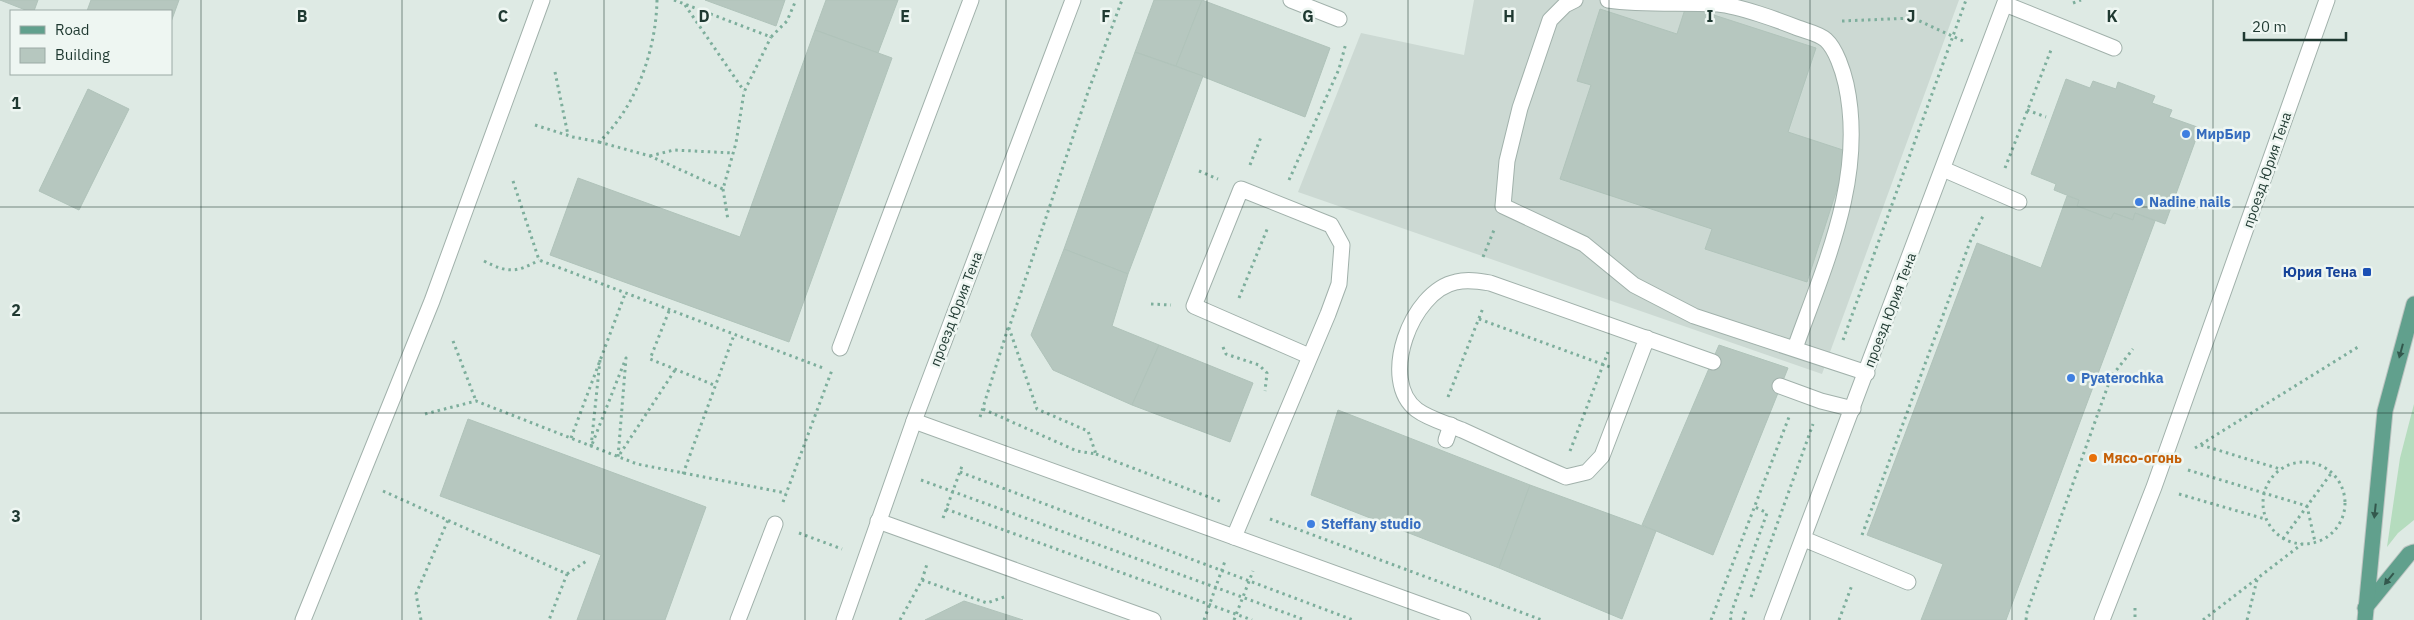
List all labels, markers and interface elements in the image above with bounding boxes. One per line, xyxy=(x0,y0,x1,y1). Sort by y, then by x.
text: B xyxy=(297,6,308,26)
text: C xyxy=(498,6,508,26)
text: D xyxy=(698,6,710,26)
text: E xyxy=(900,6,910,26)
text: F xyxy=(1101,6,1111,26)
text: G xyxy=(1302,6,1314,26)
text: H xyxy=(1503,6,1515,26)
text: I xyxy=(1707,6,1714,26)
text: J xyxy=(1907,6,1915,26)
text: K xyxy=(2106,6,2118,26)
legend xyxy=(10,10,172,75)
scale bar xyxy=(2244,10,2346,42)
text: 20 m xyxy=(2252,17,2287,36)
text: Road xyxy=(55,20,90,39)
text: Building xyxy=(55,45,110,64)
text: 1 xyxy=(11,93,21,113)
street label: проезд Юрия Тена xyxy=(2239,109,2295,230)
place label: МирБир xyxy=(2196,125,2251,143)
marker: МирБир xyxy=(2180,128,2192,140)
place label: Nadine nails xyxy=(2149,193,2231,211)
marker: Nadine nails xyxy=(2133,196,2145,208)
street label: проезд Юрия Тена xyxy=(926,249,986,369)
street label: проезд Юрия Тена xyxy=(1860,250,1920,370)
place label: Юрия Тена xyxy=(2283,263,2357,281)
marker: Юрия Тена xyxy=(2361,266,2373,278)
text: 2 xyxy=(11,300,21,320)
one-way arrow xyxy=(2396,343,2404,358)
place label: Pyaterochka xyxy=(2081,369,2164,387)
marker: Pyaterochka xyxy=(2065,372,2077,384)
place label: Мясо-огонь xyxy=(2103,449,2182,467)
marker: Мясо-огонь xyxy=(2087,452,2099,464)
one-way arrow xyxy=(2371,503,2379,519)
text: 3 xyxy=(11,506,21,526)
place label: Steffany studio xyxy=(1321,515,1421,533)
marker: Steffany studio xyxy=(1305,518,1317,530)
one-way arrow xyxy=(2383,572,2394,585)

